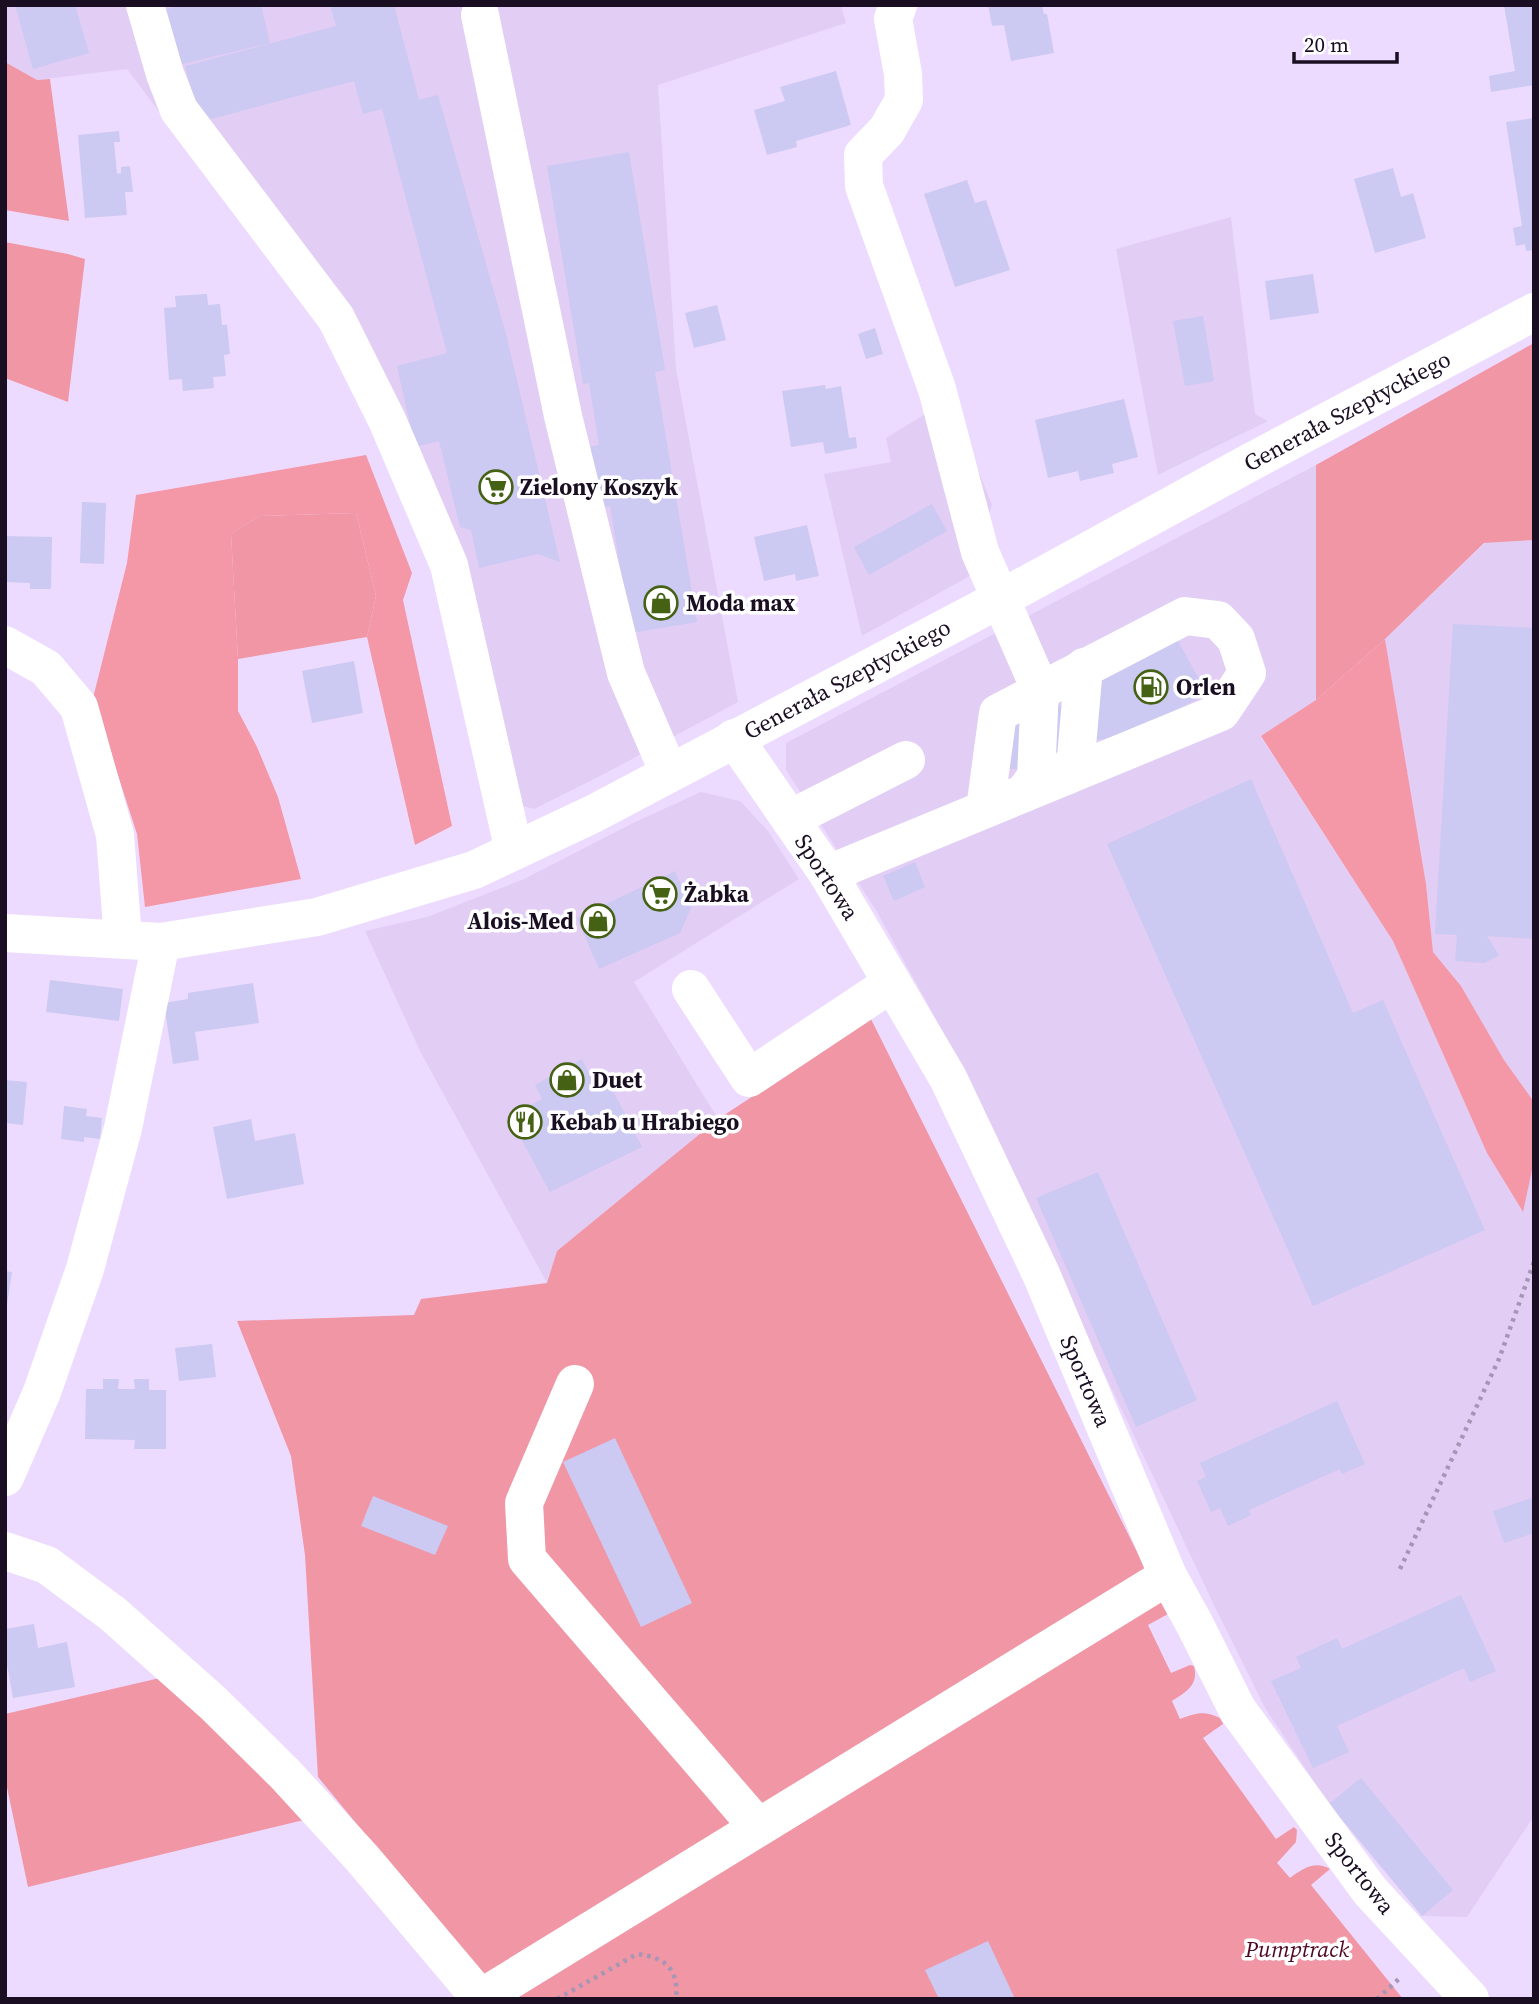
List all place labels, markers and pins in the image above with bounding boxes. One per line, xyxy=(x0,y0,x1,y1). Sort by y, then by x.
supermarket icon: Zielony Koszyk xyxy=(477,468,515,506)
place label: Zielony Koszyk xyxy=(520,471,678,503)
shop icon: Moda max xyxy=(642,584,680,622)
place label: Moda max xyxy=(686,587,796,619)
fuel station icon: Orlen xyxy=(1132,668,1170,706)
place label: Orlen xyxy=(1176,671,1236,703)
supermarket icon: Żabka xyxy=(641,875,679,913)
place label: Żabka xyxy=(684,878,750,910)
shop icon: Alois-Med xyxy=(579,902,617,940)
place label: Alois-Med xyxy=(467,905,574,937)
shop icon: Duet xyxy=(548,1061,586,1099)
place label: Duet xyxy=(592,1064,643,1096)
restaurant icon: Kebab u Hrabiego xyxy=(506,1103,544,1141)
place label: Kebab u Hrabiego xyxy=(550,1106,739,1138)

